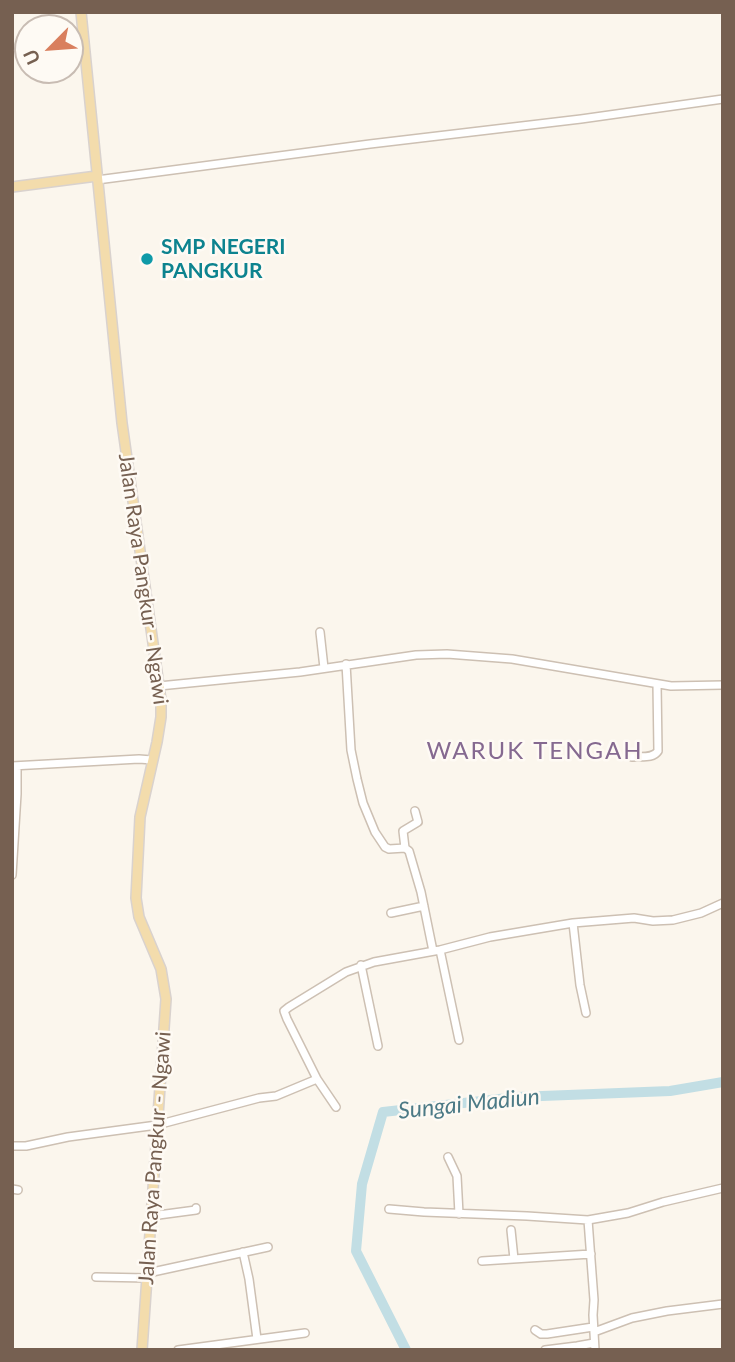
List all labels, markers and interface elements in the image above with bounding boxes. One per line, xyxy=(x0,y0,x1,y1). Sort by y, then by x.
north arrow xyxy=(14,14,84,84)
text: U xyxy=(18,46,45,69)
place label: SMP NEGERI PANGKUR xyxy=(161,234,285,284)
marker: SMP NEGERI PANGKUR xyxy=(139,251,155,267)
street label: Jalan Raya Pangkur - Ngawi xyxy=(113,452,173,706)
district label: WARUK TENGAH xyxy=(428,737,642,765)
street label: Jalan Raya Pangkur - Ngawi xyxy=(134,1031,176,1285)
water label: Sungai Madiun xyxy=(397,1083,541,1125)

